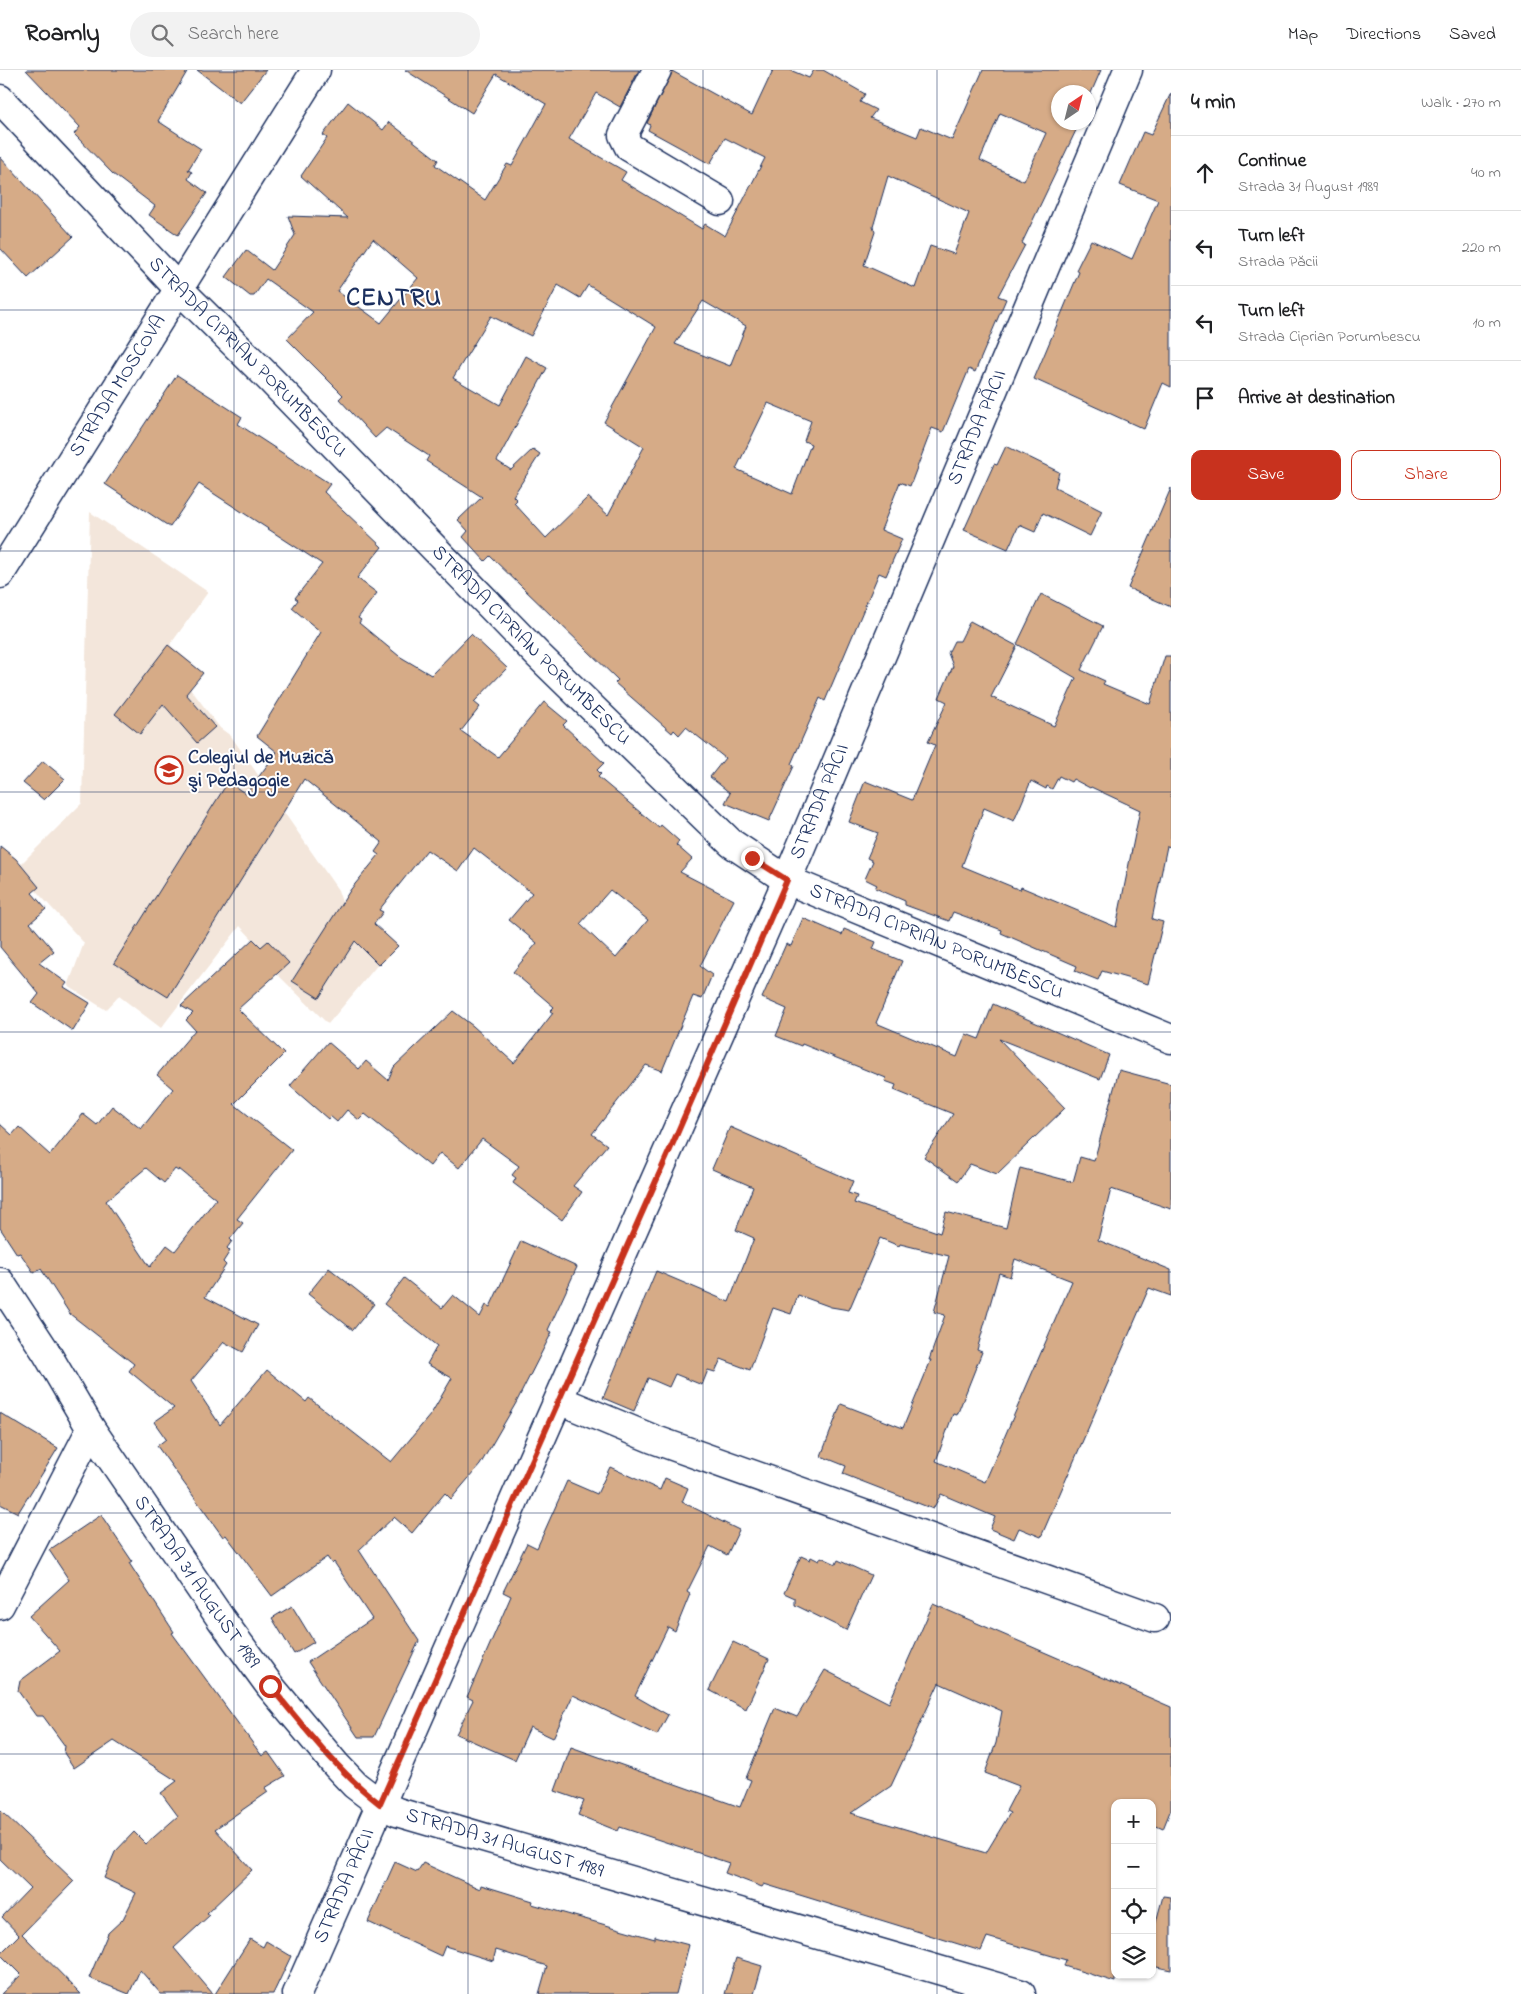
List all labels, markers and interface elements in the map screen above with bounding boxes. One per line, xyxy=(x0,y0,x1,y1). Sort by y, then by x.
search box xyxy=(130,12,480,57)
text: Roamly xyxy=(25,17,100,52)
icon: search xyxy=(148,21,176,49)
text: Search here xyxy=(188,21,279,48)
text: Map xyxy=(1288,22,1318,48)
text: Directions xyxy=(1346,22,1421,48)
text: Saved xyxy=(1449,22,1496,48)
north arrow xyxy=(1051,85,1096,130)
text: 4 min xyxy=(1191,88,1235,118)
text: Walk · 270 m xyxy=(1421,91,1501,115)
text: Continue xyxy=(1238,148,1306,175)
icon: ahead xyxy=(1191,159,1219,187)
text: 40 m xyxy=(1471,161,1501,185)
text: Strada 31 August 1989 xyxy=(1238,175,1378,199)
text: Turn left xyxy=(1238,223,1305,250)
icon: left xyxy=(1191,234,1219,262)
text: 220 m xyxy=(1462,236,1501,260)
street label: STRADA CIPRIAN PORUMBESCU xyxy=(141,250,354,465)
text: Strada Păcii xyxy=(1238,250,1318,274)
district label: CENTRU xyxy=(346,281,442,317)
text: Turn left xyxy=(1238,298,1305,325)
street label: STRADA MOSCOVA xyxy=(62,309,174,463)
icon: left xyxy=(1191,309,1219,337)
text: 10 m xyxy=(1473,311,1501,335)
text: Strada Ciprian Porumbescu xyxy=(1238,325,1421,349)
street label: STRADA PĂCII xyxy=(940,365,1015,490)
icon: arrive xyxy=(1191,384,1219,412)
text: Arrive at destination xyxy=(1238,385,1395,412)
button: Save xyxy=(1191,450,1341,500)
button: Share xyxy=(1351,450,1501,500)
street label: STRADA CIPRIAN PORUMBESCU xyxy=(424,539,637,752)
street label: STRADA PĂCII xyxy=(783,739,857,864)
place label: Colegiul de Muzică şi Pedagogie xyxy=(188,744,334,797)
school or university icon: Colegiul de Muzică şi Pedagogie xyxy=(154,755,184,785)
route end xyxy=(741,847,764,870)
street label: STRADA CIPRIAN PORUMBESCU xyxy=(805,876,1068,1007)
street label: STRADA 31 AUGUST 1989 xyxy=(126,1490,267,1675)
route start xyxy=(259,1675,282,1698)
map controls xyxy=(1111,1799,1156,1979)
button: + xyxy=(1111,1799,1156,1844)
street label: STRADA 31 AUGUST 1989 xyxy=(402,1801,607,1886)
street label: STRADA PĂCII xyxy=(307,1824,383,1948)
button: − xyxy=(1111,1844,1156,1889)
button: locate xyxy=(1111,1889,1156,1934)
button: layers xyxy=(1111,1934,1156,1979)

